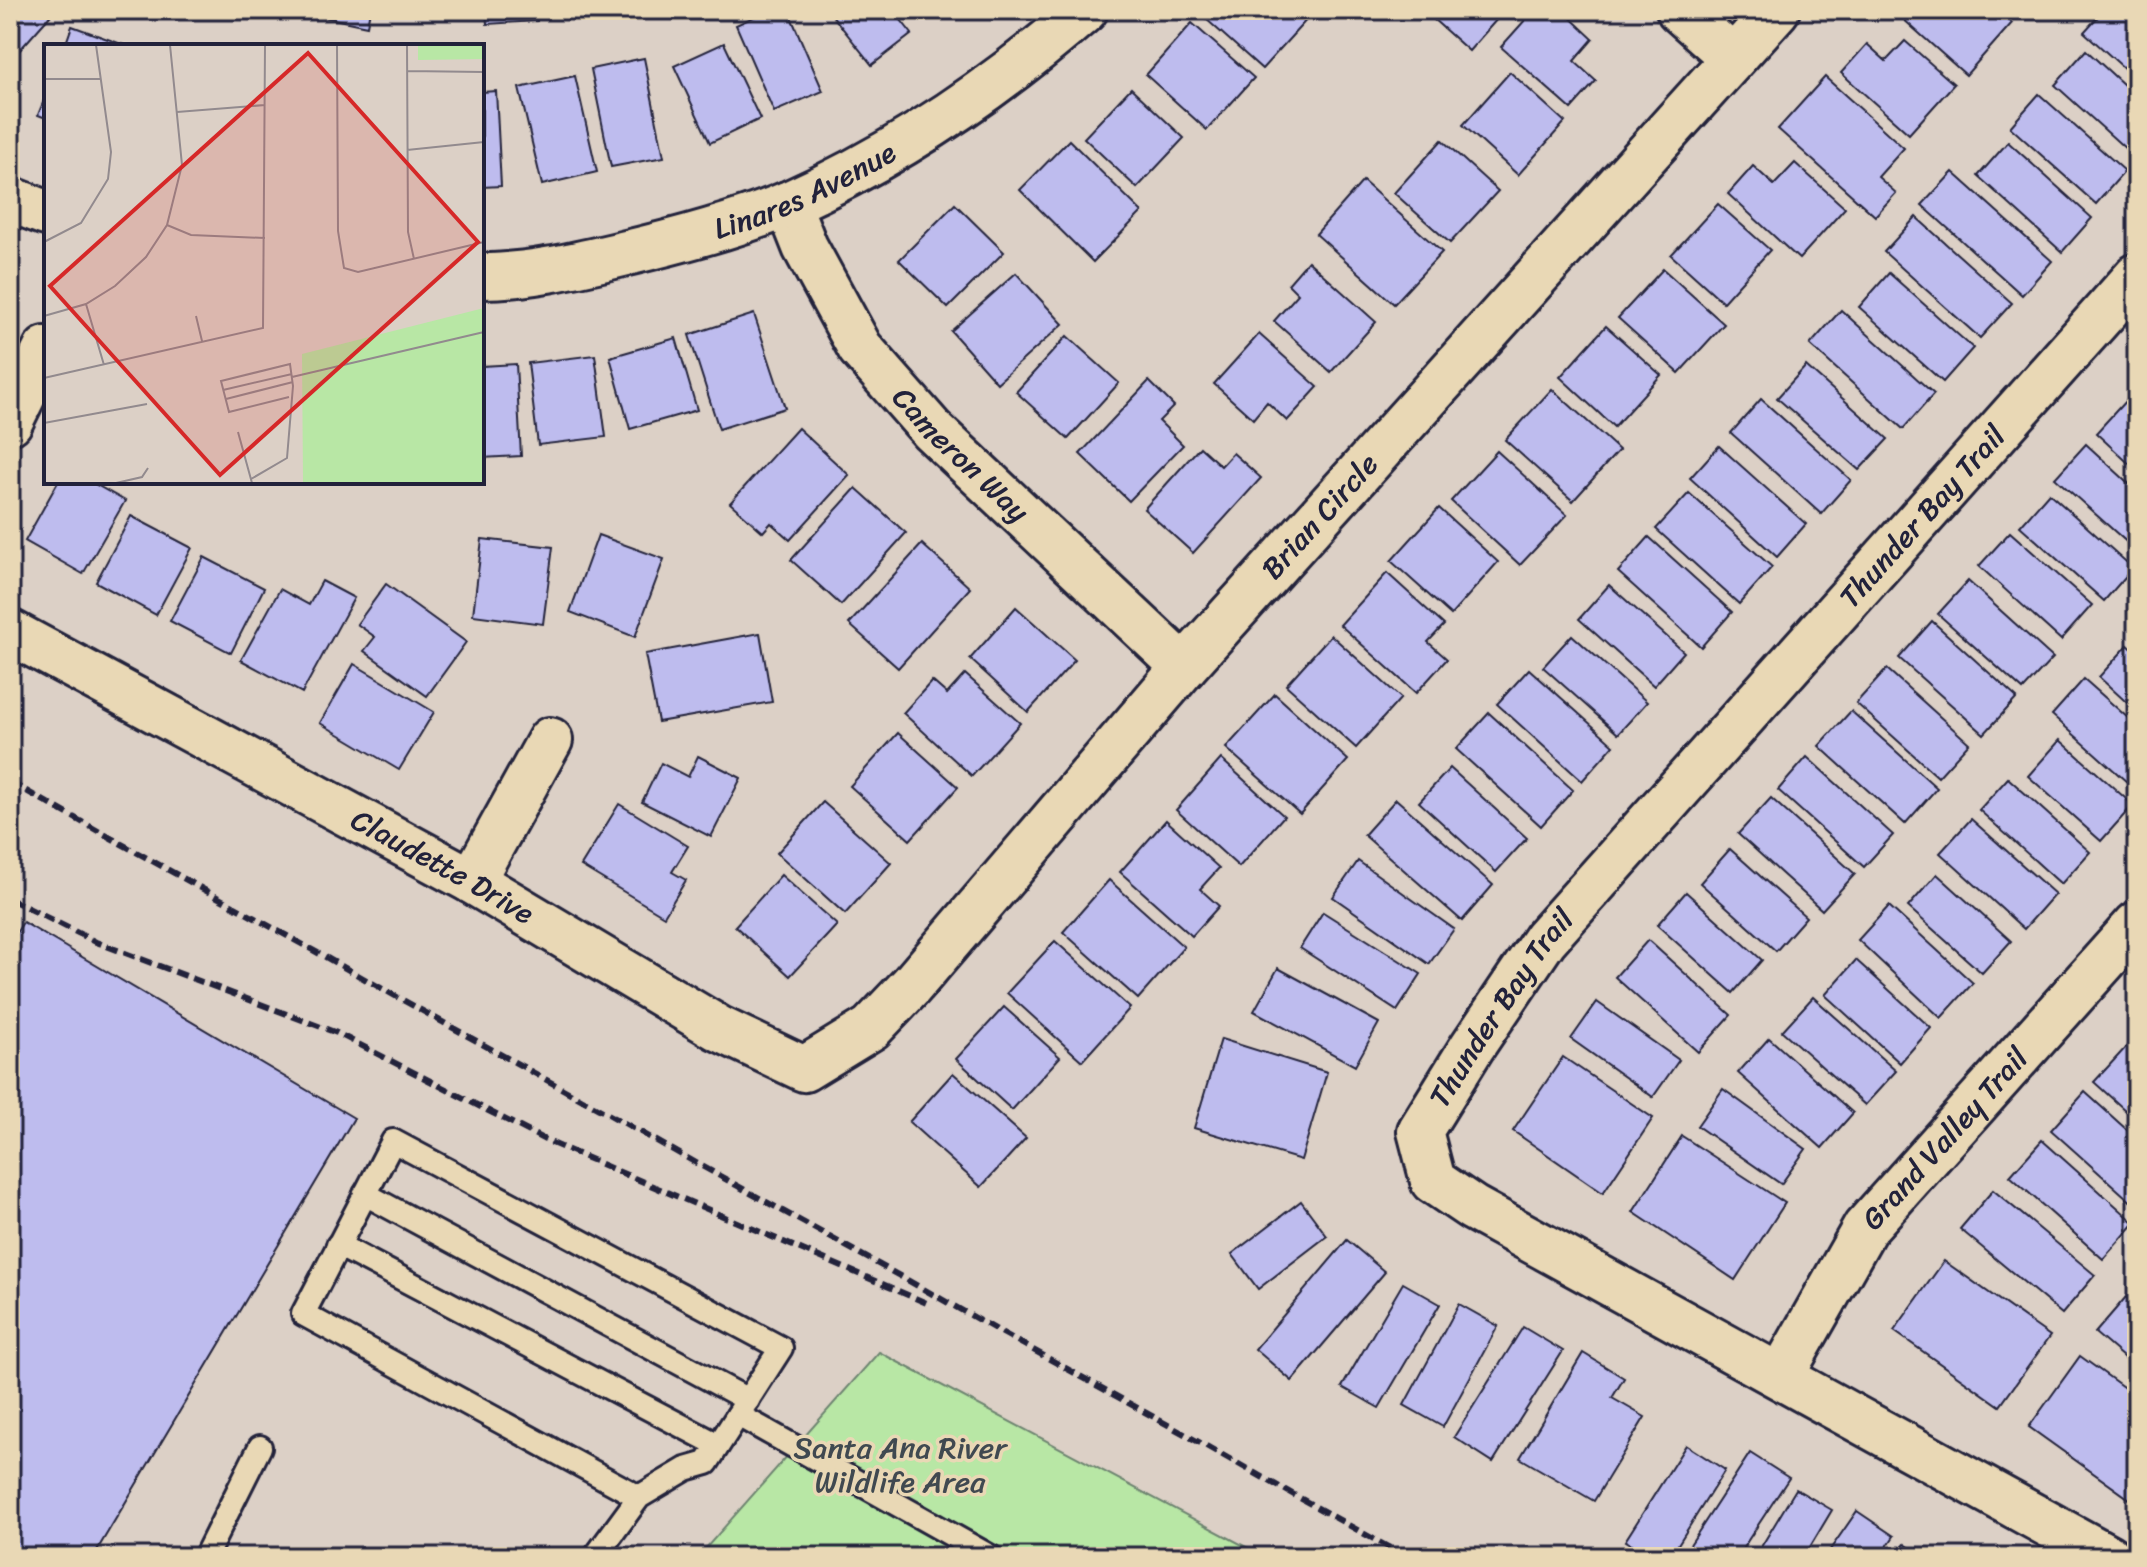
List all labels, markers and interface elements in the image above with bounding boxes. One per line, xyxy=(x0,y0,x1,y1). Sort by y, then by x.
inset map xyxy=(44,44,484,484)
street label: Linares Avenue xyxy=(707,126,907,256)
street label: Cameron Way xyxy=(878,374,1043,536)
street label: Thunder Bay Trail xyxy=(1825,411,2020,621)
street label: Brian Circle xyxy=(1247,440,1393,593)
street label: Claudette Drive xyxy=(341,793,545,940)
street label: Thunder Bay Trail xyxy=(1414,894,1589,1118)
street label: Grand Valley Trail xyxy=(1848,1033,2043,1243)
park label: Santa Ana River Wildlife Area xyxy=(793,1421,1008,1509)

